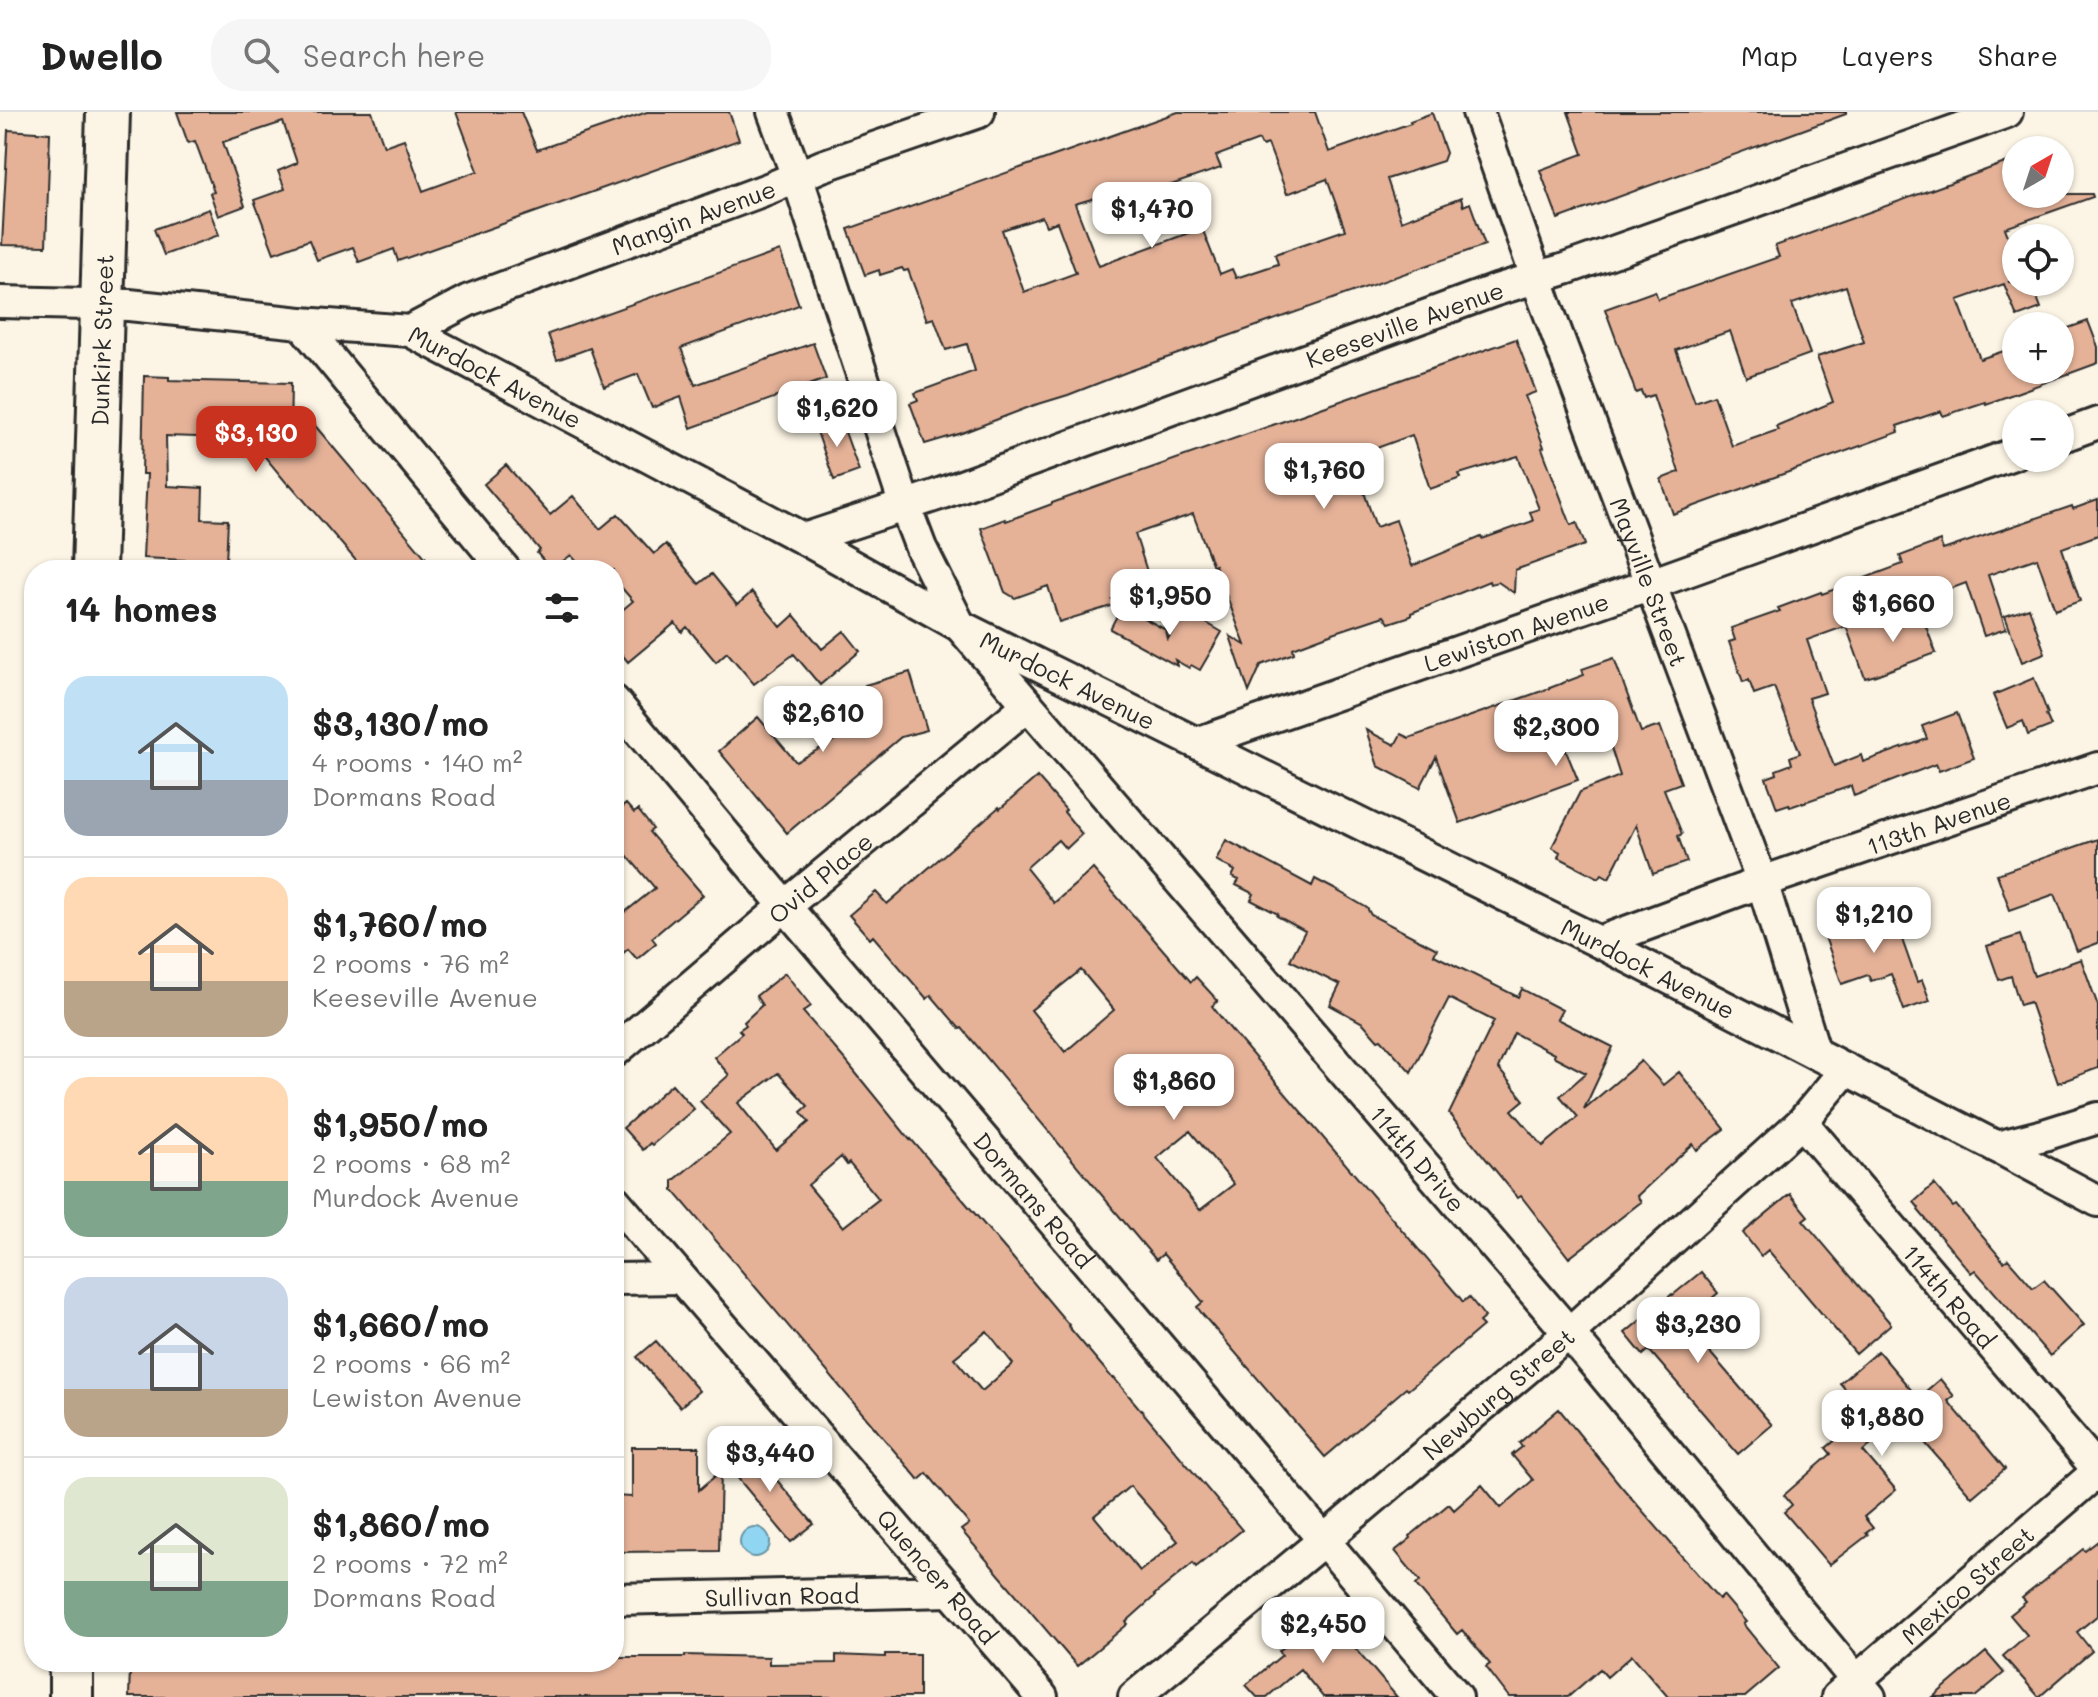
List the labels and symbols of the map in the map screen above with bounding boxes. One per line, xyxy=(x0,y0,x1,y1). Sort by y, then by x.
north arrow xyxy=(2002,136,2074,208)
street label: Mangin Avenue xyxy=(607,172,780,261)
pin: $1,470 xyxy=(1087,182,1217,250)
street label: Dunkirk Street xyxy=(83,254,119,427)
street label: Keeseville Avenue xyxy=(1301,273,1507,374)
street label: Murdock Avenue xyxy=(404,318,587,435)
pin: $1,620 xyxy=(772,381,902,449)
pin: $3,130 xyxy=(191,406,321,474)
pin: $1,760 xyxy=(1259,443,1389,511)
street label: Mayville Street xyxy=(1604,493,1695,670)
pin: $1,950 xyxy=(1105,569,1235,637)
pin: $1,660 xyxy=(1828,576,1958,644)
street label: Lewiston Avenue xyxy=(1419,585,1613,678)
street label: Murdock Avenue xyxy=(975,623,1161,736)
pin: $2,610 xyxy=(758,686,888,754)
pin: $2,300 xyxy=(1491,700,1621,768)
street label: 113th Avenue xyxy=(1862,783,2015,861)
street label: Ovid Place xyxy=(761,825,878,930)
pin: $1,210 xyxy=(1809,887,1939,955)
street label: Murdock Avenue xyxy=(1556,910,1741,1025)
pin: $1,860 xyxy=(1109,1054,1239,1122)
street label: 114th Drive xyxy=(1364,1098,1473,1218)
street label: Dormans Road xyxy=(968,1125,1101,1274)
street label: 114th Road xyxy=(1897,1237,2003,1354)
pin: $3,230 xyxy=(1633,1297,1763,1365)
street label: Newburg Street xyxy=(1415,1320,1580,1466)
pin: $1,880 xyxy=(1817,1390,1947,1458)
pin: $3,440 xyxy=(705,1426,835,1494)
street label: Quencer Road xyxy=(871,1502,1004,1650)
street label: Mexico Street xyxy=(1894,1518,2040,1650)
street label: Sullivan Road xyxy=(704,1578,860,1612)
pin: $2,450 xyxy=(1258,1597,1388,1665)

